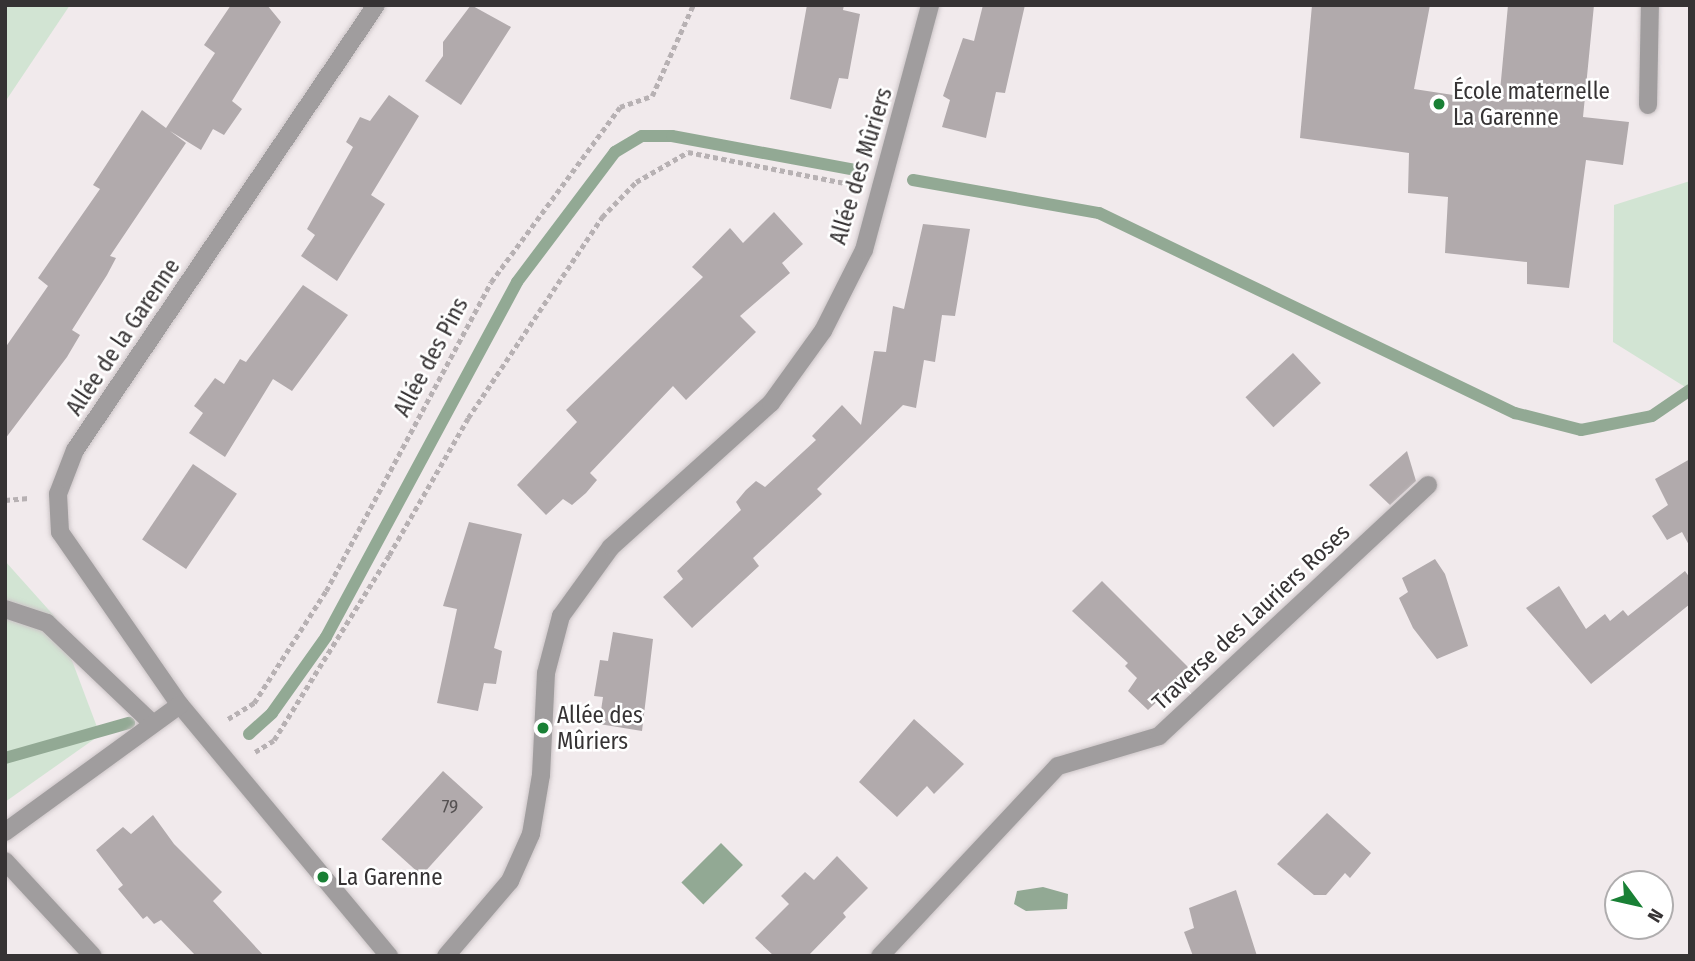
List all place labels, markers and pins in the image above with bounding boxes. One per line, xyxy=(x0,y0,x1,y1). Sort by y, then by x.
place label: École maternelle La Garenne xyxy=(1453,77,1610,131)
marker: École maternelle La Garenne xyxy=(1431,96,1447,112)
place label: Allée des Mûriers xyxy=(557,701,643,755)
marker: Allée des Mûriers xyxy=(535,720,551,736)
place label: La Garenne xyxy=(337,863,443,891)
marker: La Garenne xyxy=(315,869,331,885)

